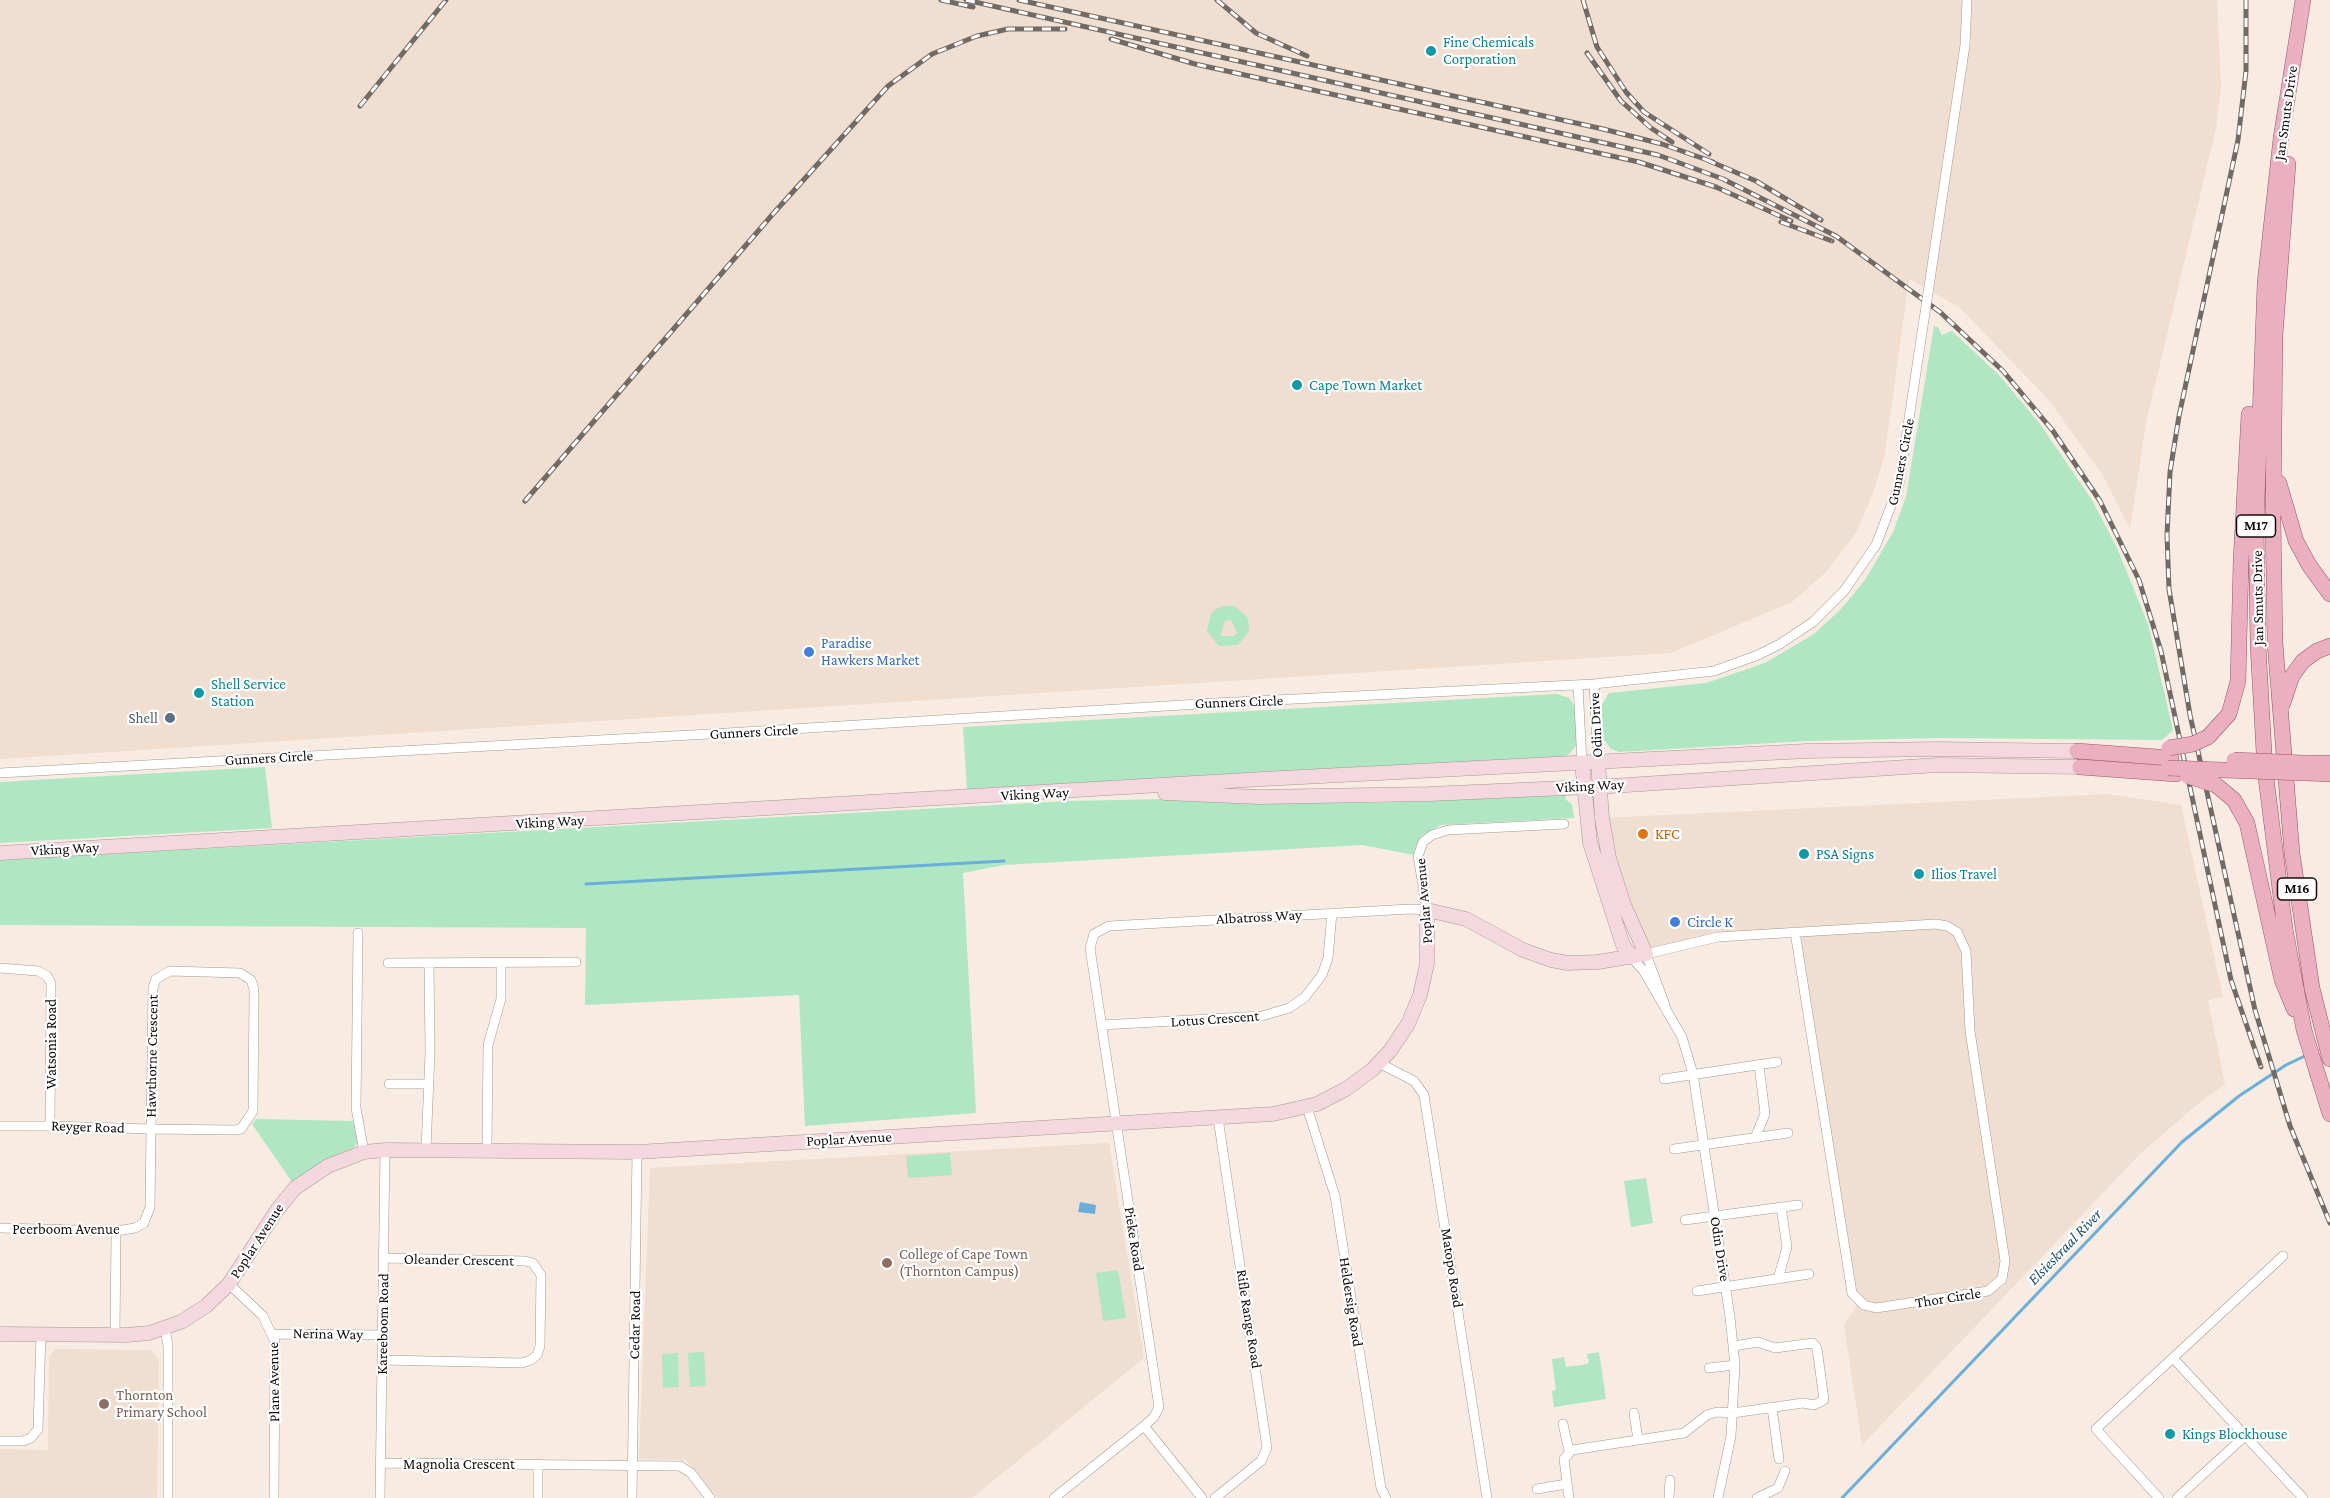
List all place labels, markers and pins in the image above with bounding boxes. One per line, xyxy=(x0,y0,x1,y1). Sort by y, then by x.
place label: Fine Chemicals Corporation xyxy=(1443,33,1534,68)
marker: Fine Chemicals Corporation xyxy=(1424,44,1438,58)
place label: Cape Town Market xyxy=(1309,376,1422,394)
marker: Cape Town Market xyxy=(1290,378,1304,392)
place label: Paradise Hawkers Market xyxy=(821,634,920,669)
marker: Paradise Hawkers Market xyxy=(802,645,816,659)
place label: Shell Service Station xyxy=(211,675,286,710)
marker: Shell Service Station xyxy=(192,686,206,700)
place label: Shell xyxy=(128,709,158,727)
marker: Shell xyxy=(163,711,177,725)
place label: KFC xyxy=(1655,825,1680,843)
marker: KFC xyxy=(1636,827,1650,841)
place label: PSA Signs xyxy=(1816,845,1874,863)
marker: PSA Signs xyxy=(1797,847,1811,861)
place label: Ilios Travel xyxy=(1931,865,1997,883)
marker: Ilios Travel xyxy=(1912,867,1926,881)
place label: Circle K xyxy=(1687,913,1733,931)
marker: Circle K xyxy=(1668,915,1682,929)
place label: College of Cape Town (Thornton Campus) xyxy=(899,1245,1028,1280)
marker: College of Cape Town (Thornton Campus) xyxy=(880,1256,894,1270)
place label: Thornton Primary School xyxy=(116,1386,207,1421)
marker: Thornton Primary School xyxy=(97,1397,111,1411)
place label: Kings Blockhouse xyxy=(2182,1425,2287,1443)
marker: Kings Blockhouse xyxy=(2163,1427,2177,1441)

